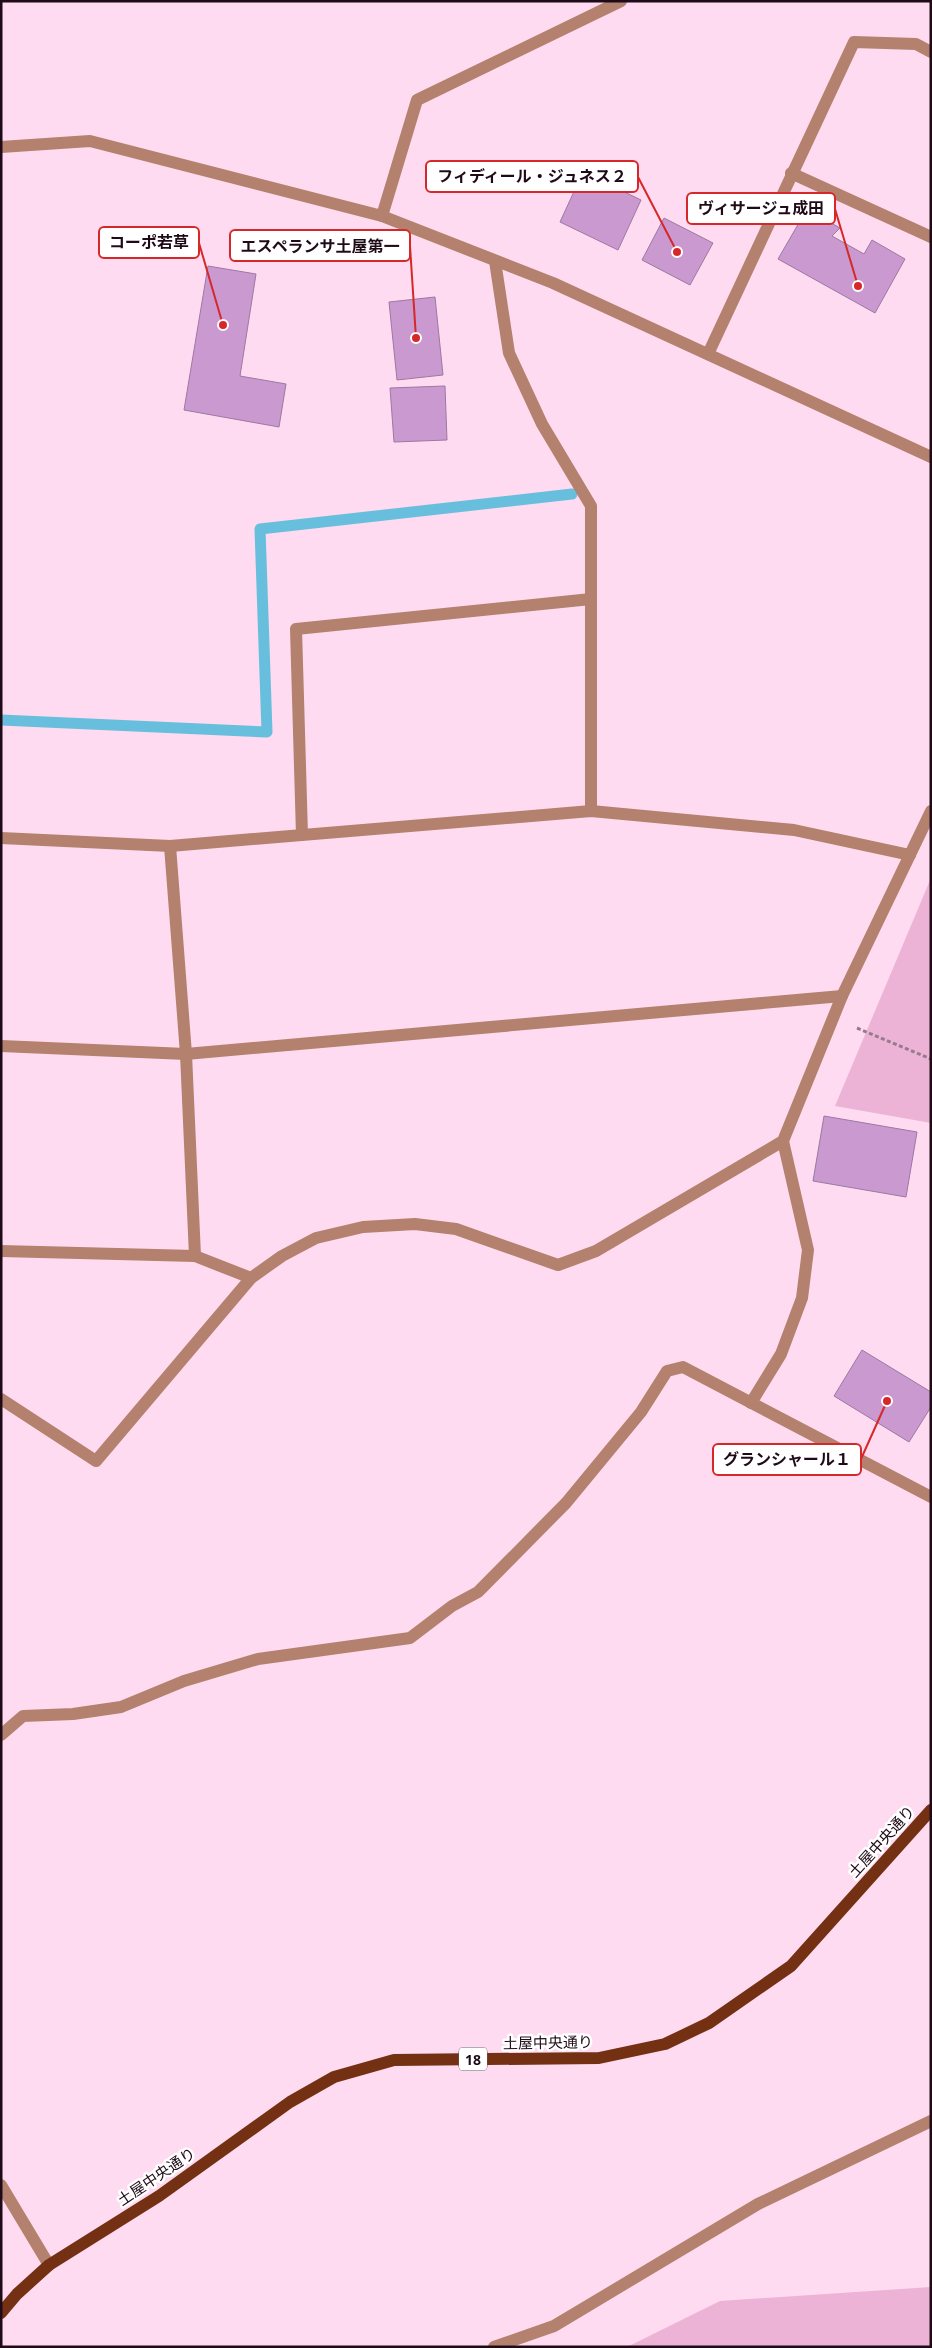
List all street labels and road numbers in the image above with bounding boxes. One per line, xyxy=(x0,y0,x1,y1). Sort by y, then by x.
street label: 土屋中央通り xyxy=(843,1801,919,1881)
street label: 土屋中央通り xyxy=(503,2031,593,2053)
road number: 18 xyxy=(459,2048,487,2070)
street label: 土屋中央通り xyxy=(113,2143,199,2209)

